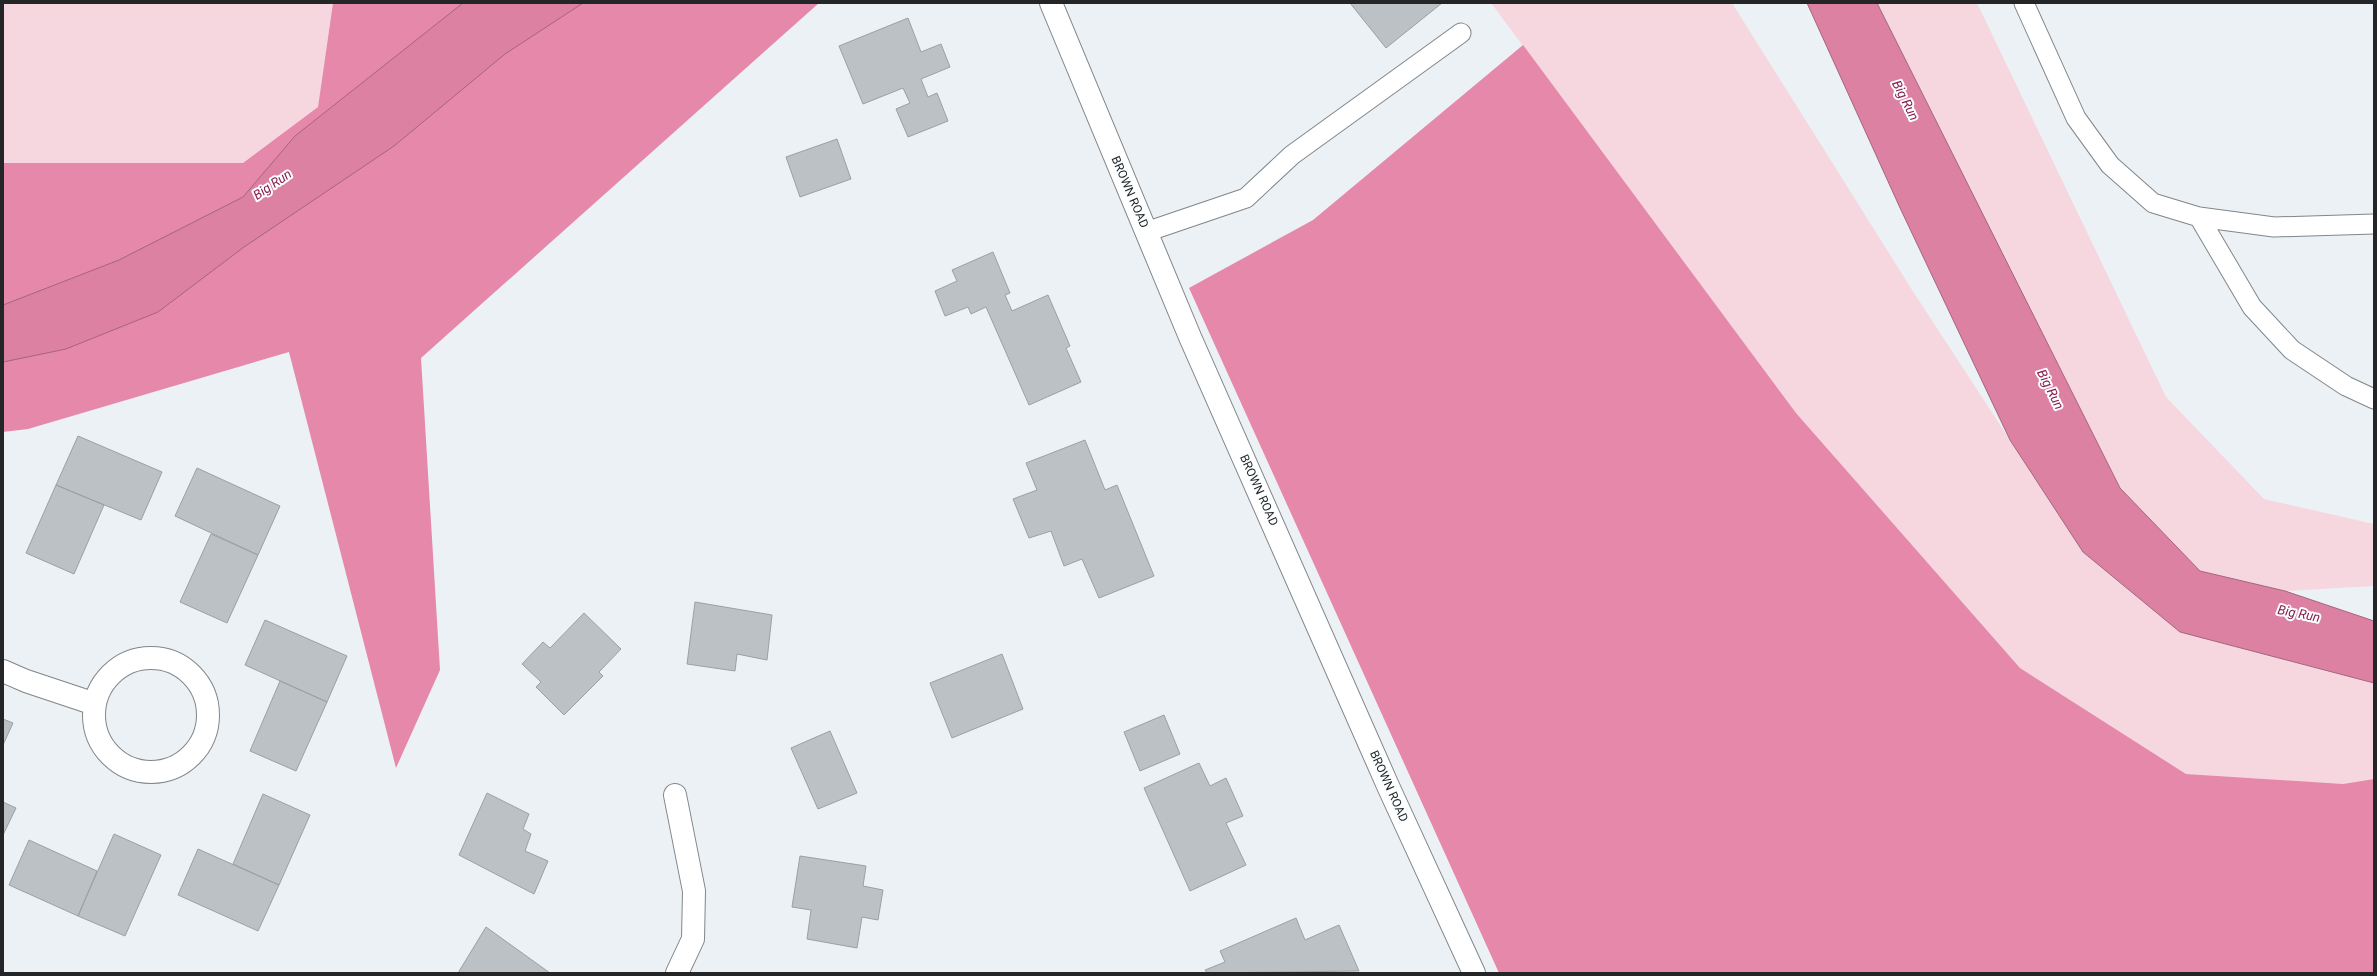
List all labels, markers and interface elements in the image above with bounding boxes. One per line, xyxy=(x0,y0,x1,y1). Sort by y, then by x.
water label: Big Run xyxy=(1889,78,1922,123)
street label: BROWN ROAD xyxy=(1109,154,1151,230)
water label: Big Run xyxy=(250,166,294,203)
water label: Big Run xyxy=(2034,367,2067,412)
street label: BROWN ROAD xyxy=(1237,452,1281,528)
water label: Big Run xyxy=(2276,602,2321,625)
street label: BROWN ROAD xyxy=(1367,748,1411,824)

